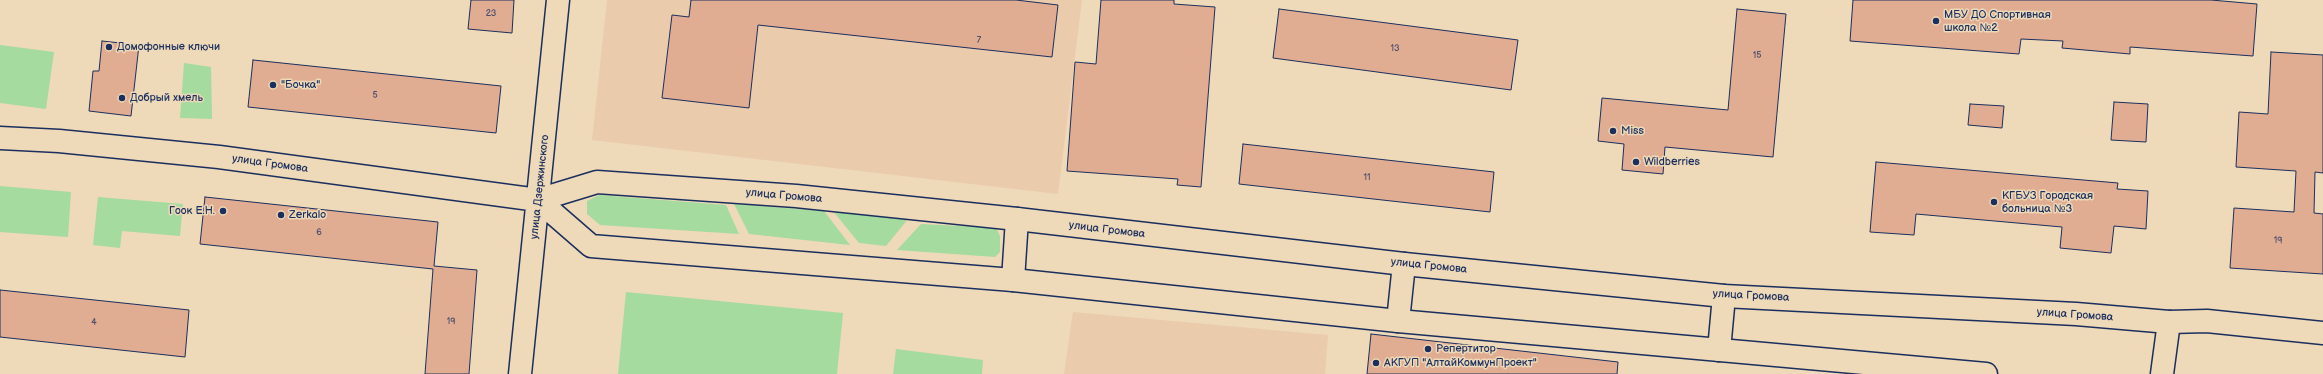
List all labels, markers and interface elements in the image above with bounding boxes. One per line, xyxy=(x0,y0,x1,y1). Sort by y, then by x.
place label: МБУ ДО Спортивная школа №2 xyxy=(1944,8,2051,34)
house number: 23 xyxy=(486,9,496,19)
marker: МБУ ДО Спортивная школа №2 xyxy=(1931,16,1941,26)
house number: 7 xyxy=(977,36,981,46)
place label: Домофонные ключи xyxy=(117,40,220,54)
marker: Домофонные ключи xyxy=(104,42,114,52)
house number: 13 xyxy=(1390,44,1400,54)
house number: 15 xyxy=(1753,51,1761,61)
place label: "Бочка" xyxy=(281,78,320,92)
marker: "Бочка" xyxy=(268,80,278,90)
place label: Добрый хмель xyxy=(130,91,203,105)
house number: 5 xyxy=(372,91,378,101)
marker: Добрый хмель xyxy=(117,93,127,103)
place label: Miss xyxy=(1621,124,1644,138)
marker: Miss xyxy=(1608,126,1618,136)
street label: улица Дзержинского xyxy=(528,134,552,240)
street label: улица Громова xyxy=(231,152,309,176)
place label: Wildberries xyxy=(1644,155,1700,169)
marker: Wildberries xyxy=(1631,157,1641,167)
house number: 11 xyxy=(1364,173,1370,183)
street label: улица Громова xyxy=(745,186,823,206)
place label: КГБУЗ Городская больница №3 xyxy=(2002,189,2093,215)
marker: КГБУЗ Городская больница №3 xyxy=(1989,197,1999,207)
place label: Гоок Е.Н. xyxy=(169,204,215,218)
marker: Гоок Е.Н. xyxy=(218,206,228,216)
place label: Zerkalo xyxy=(289,208,326,222)
marker: Zerkalo xyxy=(276,210,286,220)
street label: улица Громова xyxy=(1068,219,1146,241)
house number: 6 xyxy=(316,228,322,238)
house number: 19 xyxy=(2274,236,2282,246)
street label: улица Громова xyxy=(1390,255,1468,277)
street label: улица Громова xyxy=(1712,287,1790,305)
street label: улица Громова xyxy=(2036,306,2114,324)
house number: 19 xyxy=(447,317,455,327)
house number: 4 xyxy=(91,318,97,328)
place label: Репертитор xyxy=(1436,342,1496,356)
marker: Репертитор xyxy=(1423,344,1433,354)
place label: АКГУП "АлтайКоммунПроект" xyxy=(1384,356,1537,370)
marker: АКГУП "АлтайКоммунПроект" xyxy=(1371,358,1381,368)

